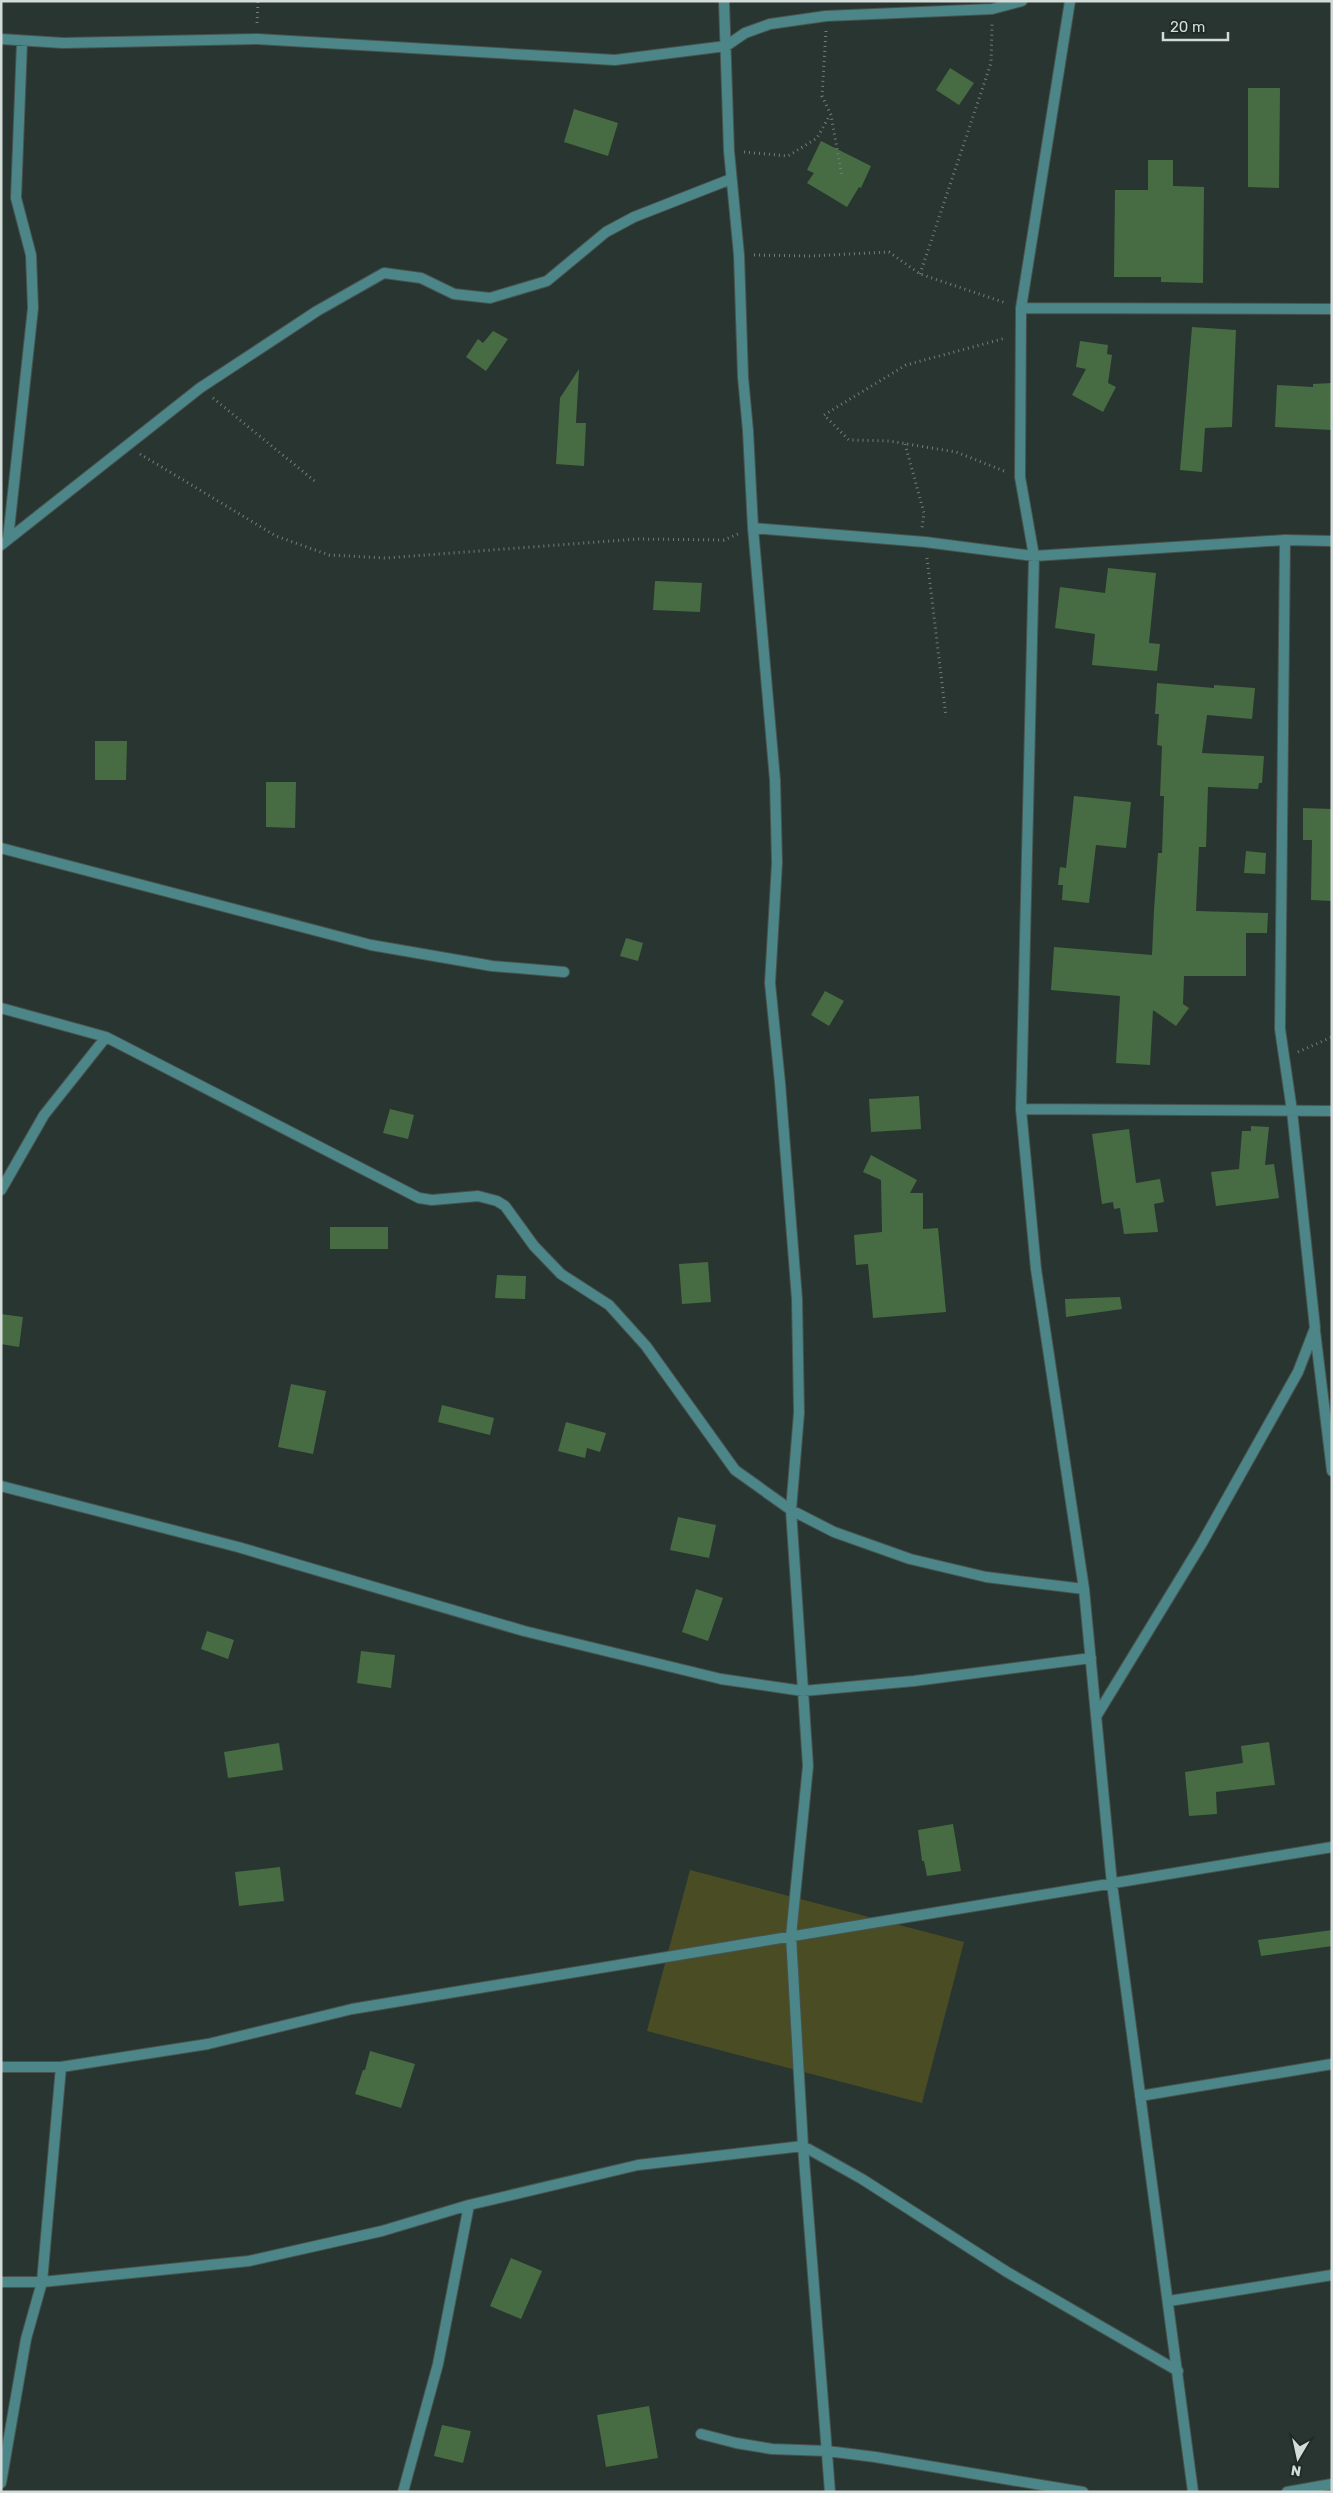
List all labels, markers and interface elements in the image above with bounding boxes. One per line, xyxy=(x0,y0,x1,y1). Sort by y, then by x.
scale bar xyxy=(1163,10,1228,42)
text: 20 m xyxy=(1170,18,1205,36)
north arrow xyxy=(1273,2433,1323,2483)
text: N xyxy=(1290,2461,1302,2480)

